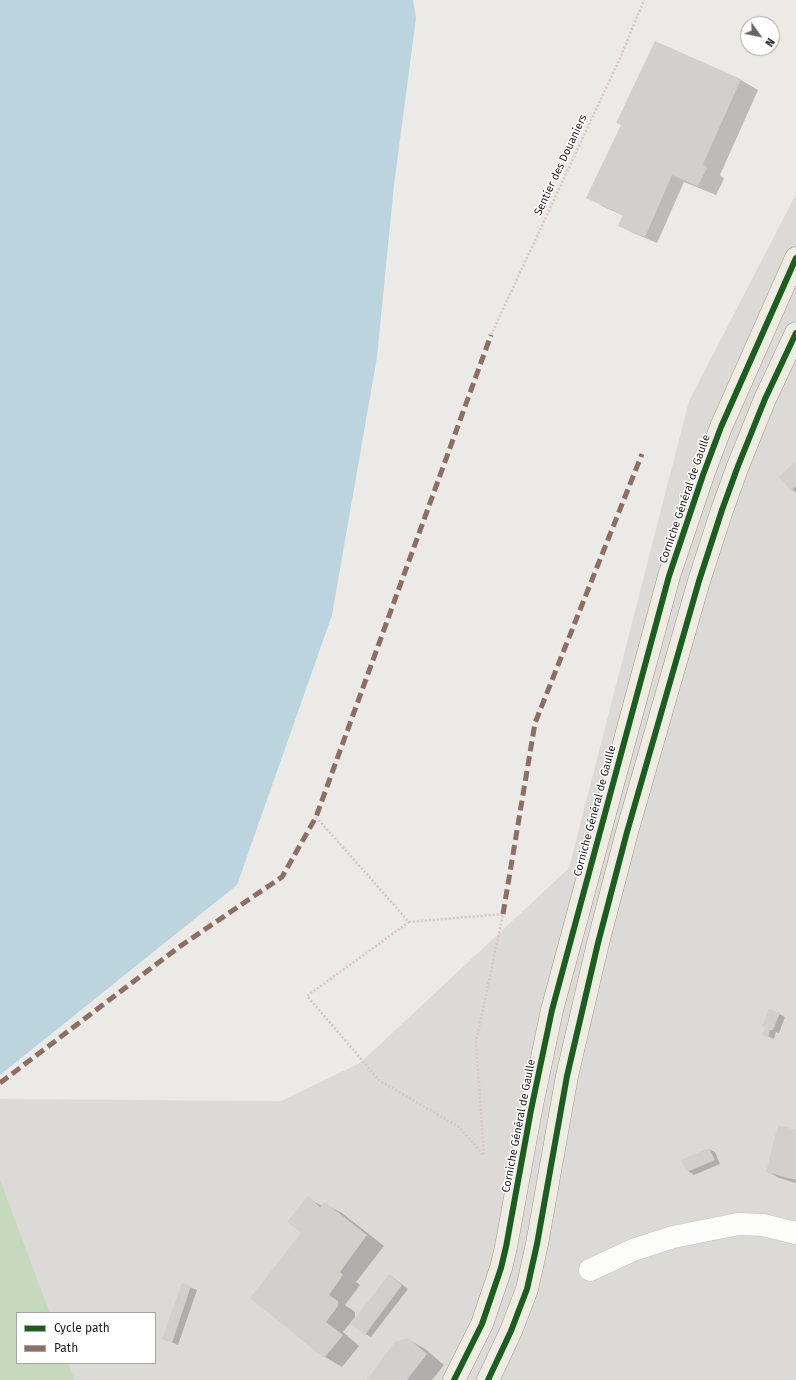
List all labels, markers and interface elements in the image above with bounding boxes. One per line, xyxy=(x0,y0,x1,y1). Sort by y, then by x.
north arrow xyxy=(740,16,780,56)
text: N xyxy=(762,36,777,49)
street label: Sentier des Douaniers xyxy=(532,112,590,218)
street label: Corniche Général de Gaulle xyxy=(657,433,713,565)
street label: Corniche Général de Gaulle xyxy=(571,744,619,878)
street label: Corniche Général de Gaulle xyxy=(500,1058,538,1194)
legend xyxy=(16,1312,156,1364)
text: Cycle path xyxy=(54,1321,110,1335)
text: Path xyxy=(54,1341,78,1355)

